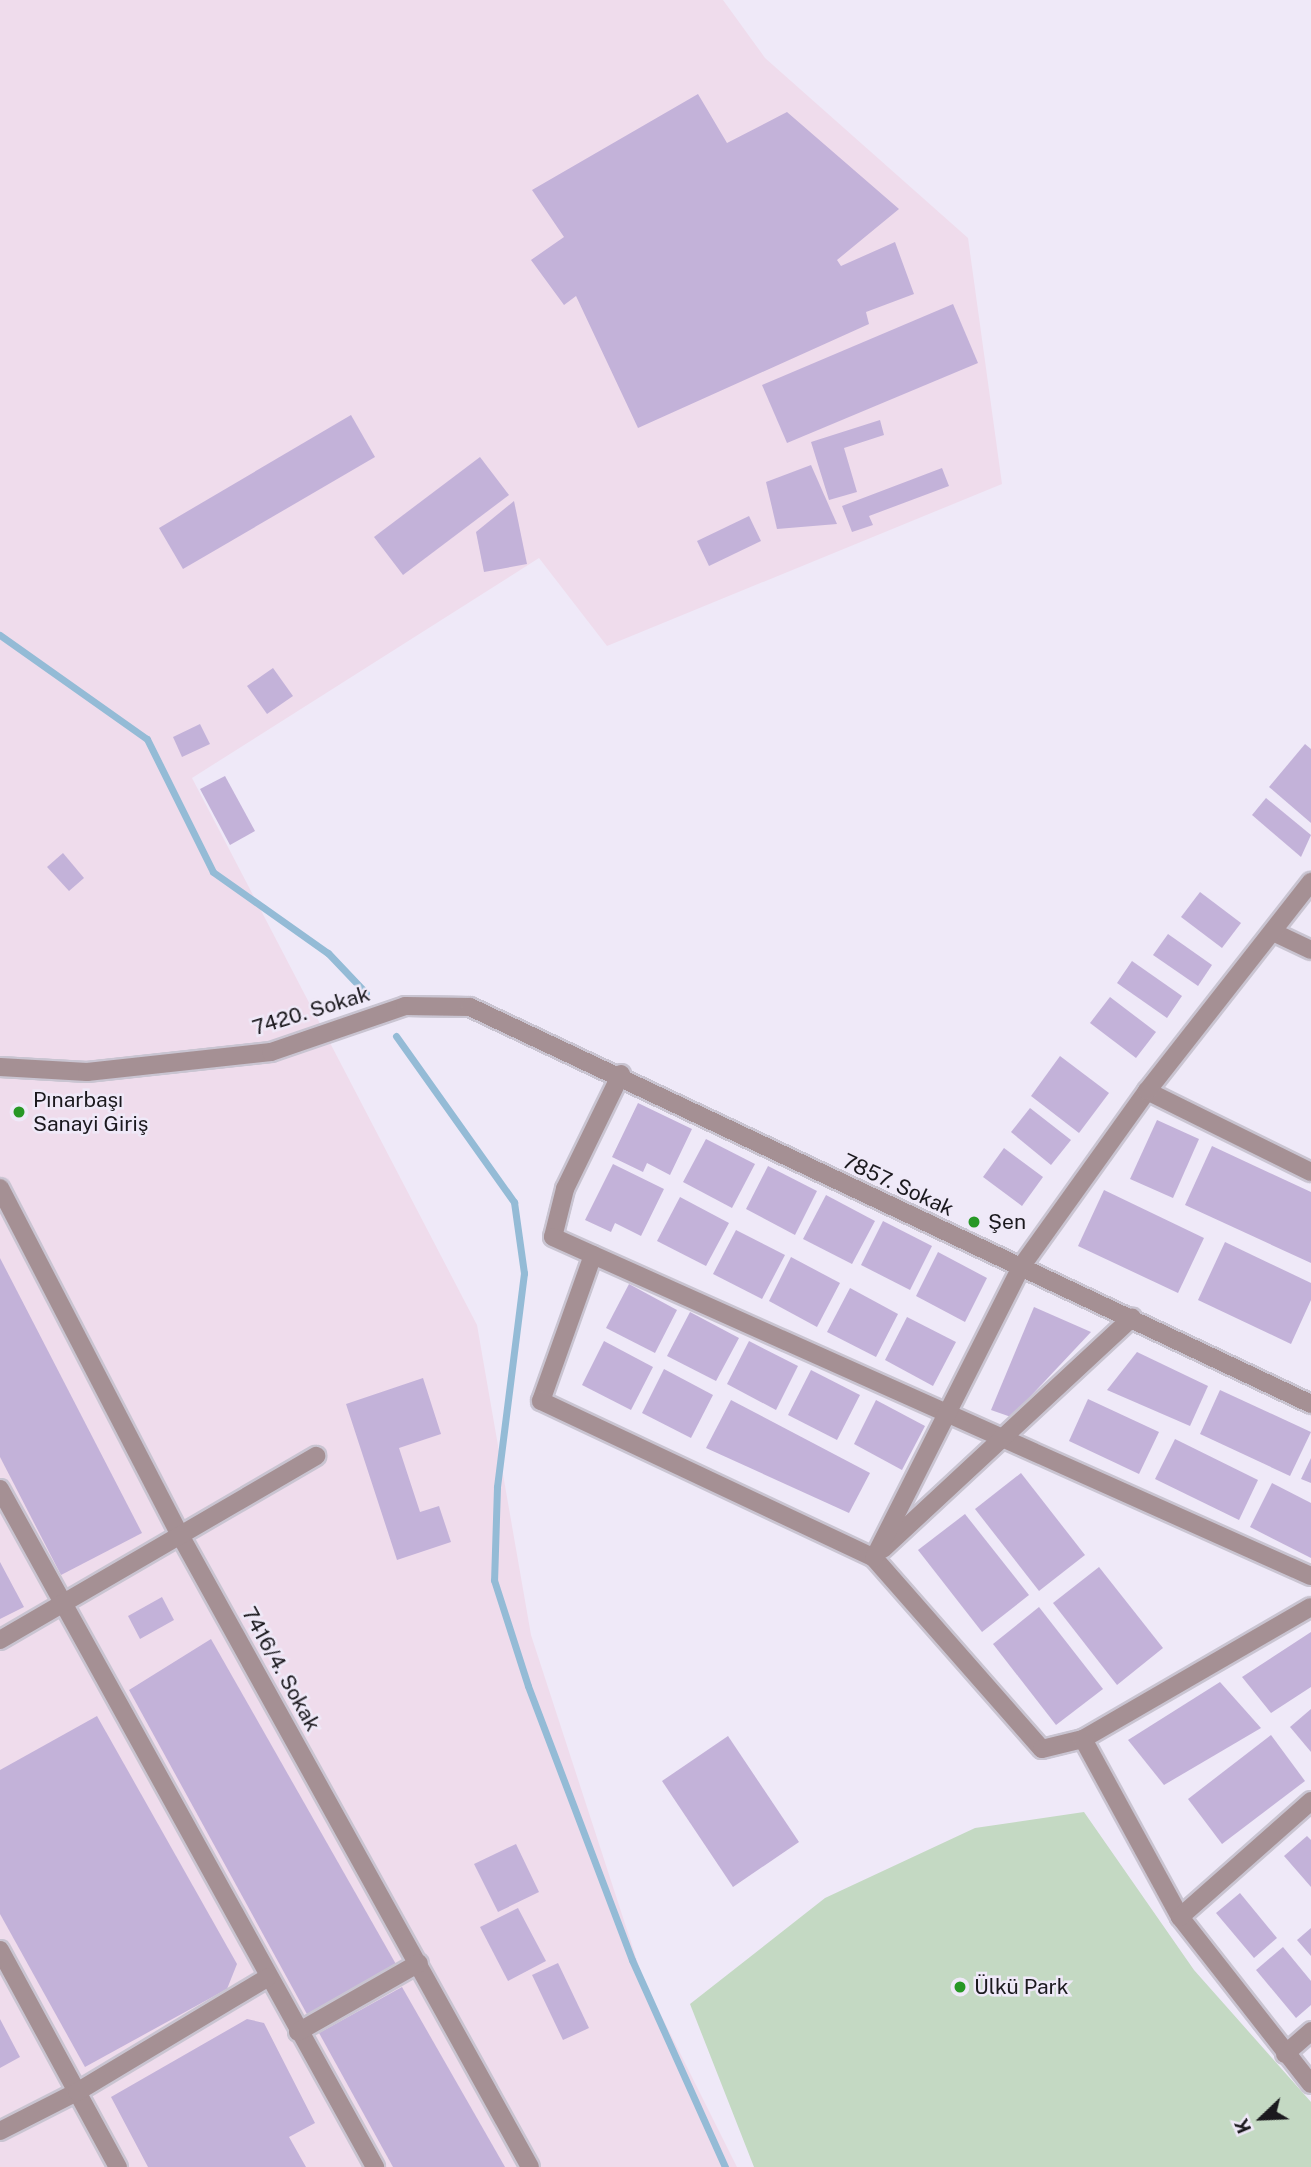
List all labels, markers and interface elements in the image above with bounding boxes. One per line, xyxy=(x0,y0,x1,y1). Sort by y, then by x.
street label: 7420. Sokak xyxy=(249,981,373,1041)
place label: Pınarbaşı Sanayi Giriş xyxy=(33,1087,148,1137)
marker: Pınarbaşı Sanayi Giriş xyxy=(11,1104,27,1120)
street label: 7857. Sokak xyxy=(838,1148,958,1222)
place label: Şen xyxy=(988,1209,1026,1235)
marker: Şen xyxy=(966,1214,982,1230)
street label: 7416/4. Sokak xyxy=(236,1602,326,1736)
place label: Ülkü Park xyxy=(974,1974,1069,2000)
marker: Ülkü Park xyxy=(952,1979,968,1995)
north arrow xyxy=(1227,2083,1297,2153)
text: K xyxy=(1230,2116,1255,2137)

